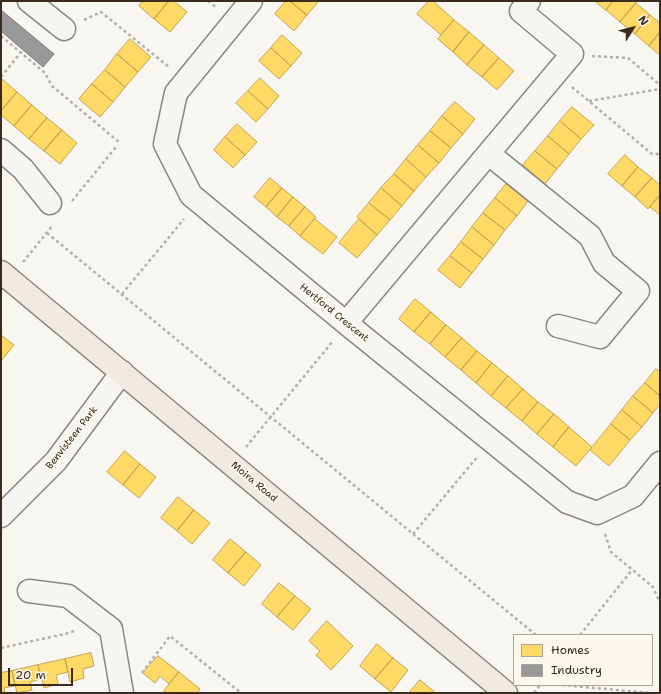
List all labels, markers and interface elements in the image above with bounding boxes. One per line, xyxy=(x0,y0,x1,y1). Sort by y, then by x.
north arrow xyxy=(613,8,653,48)
text: N xyxy=(634,13,652,29)
street label: Hertford Crescent xyxy=(297,281,371,345)
street label: Benvisteen Park xyxy=(44,404,100,472)
street label: Moira Road xyxy=(228,459,280,505)
legend xyxy=(513,634,653,686)
text: Homes xyxy=(551,642,590,658)
scale bar xyxy=(10,660,75,686)
text: Industry xyxy=(551,662,602,678)
text: 20 m xyxy=(15,667,46,683)

